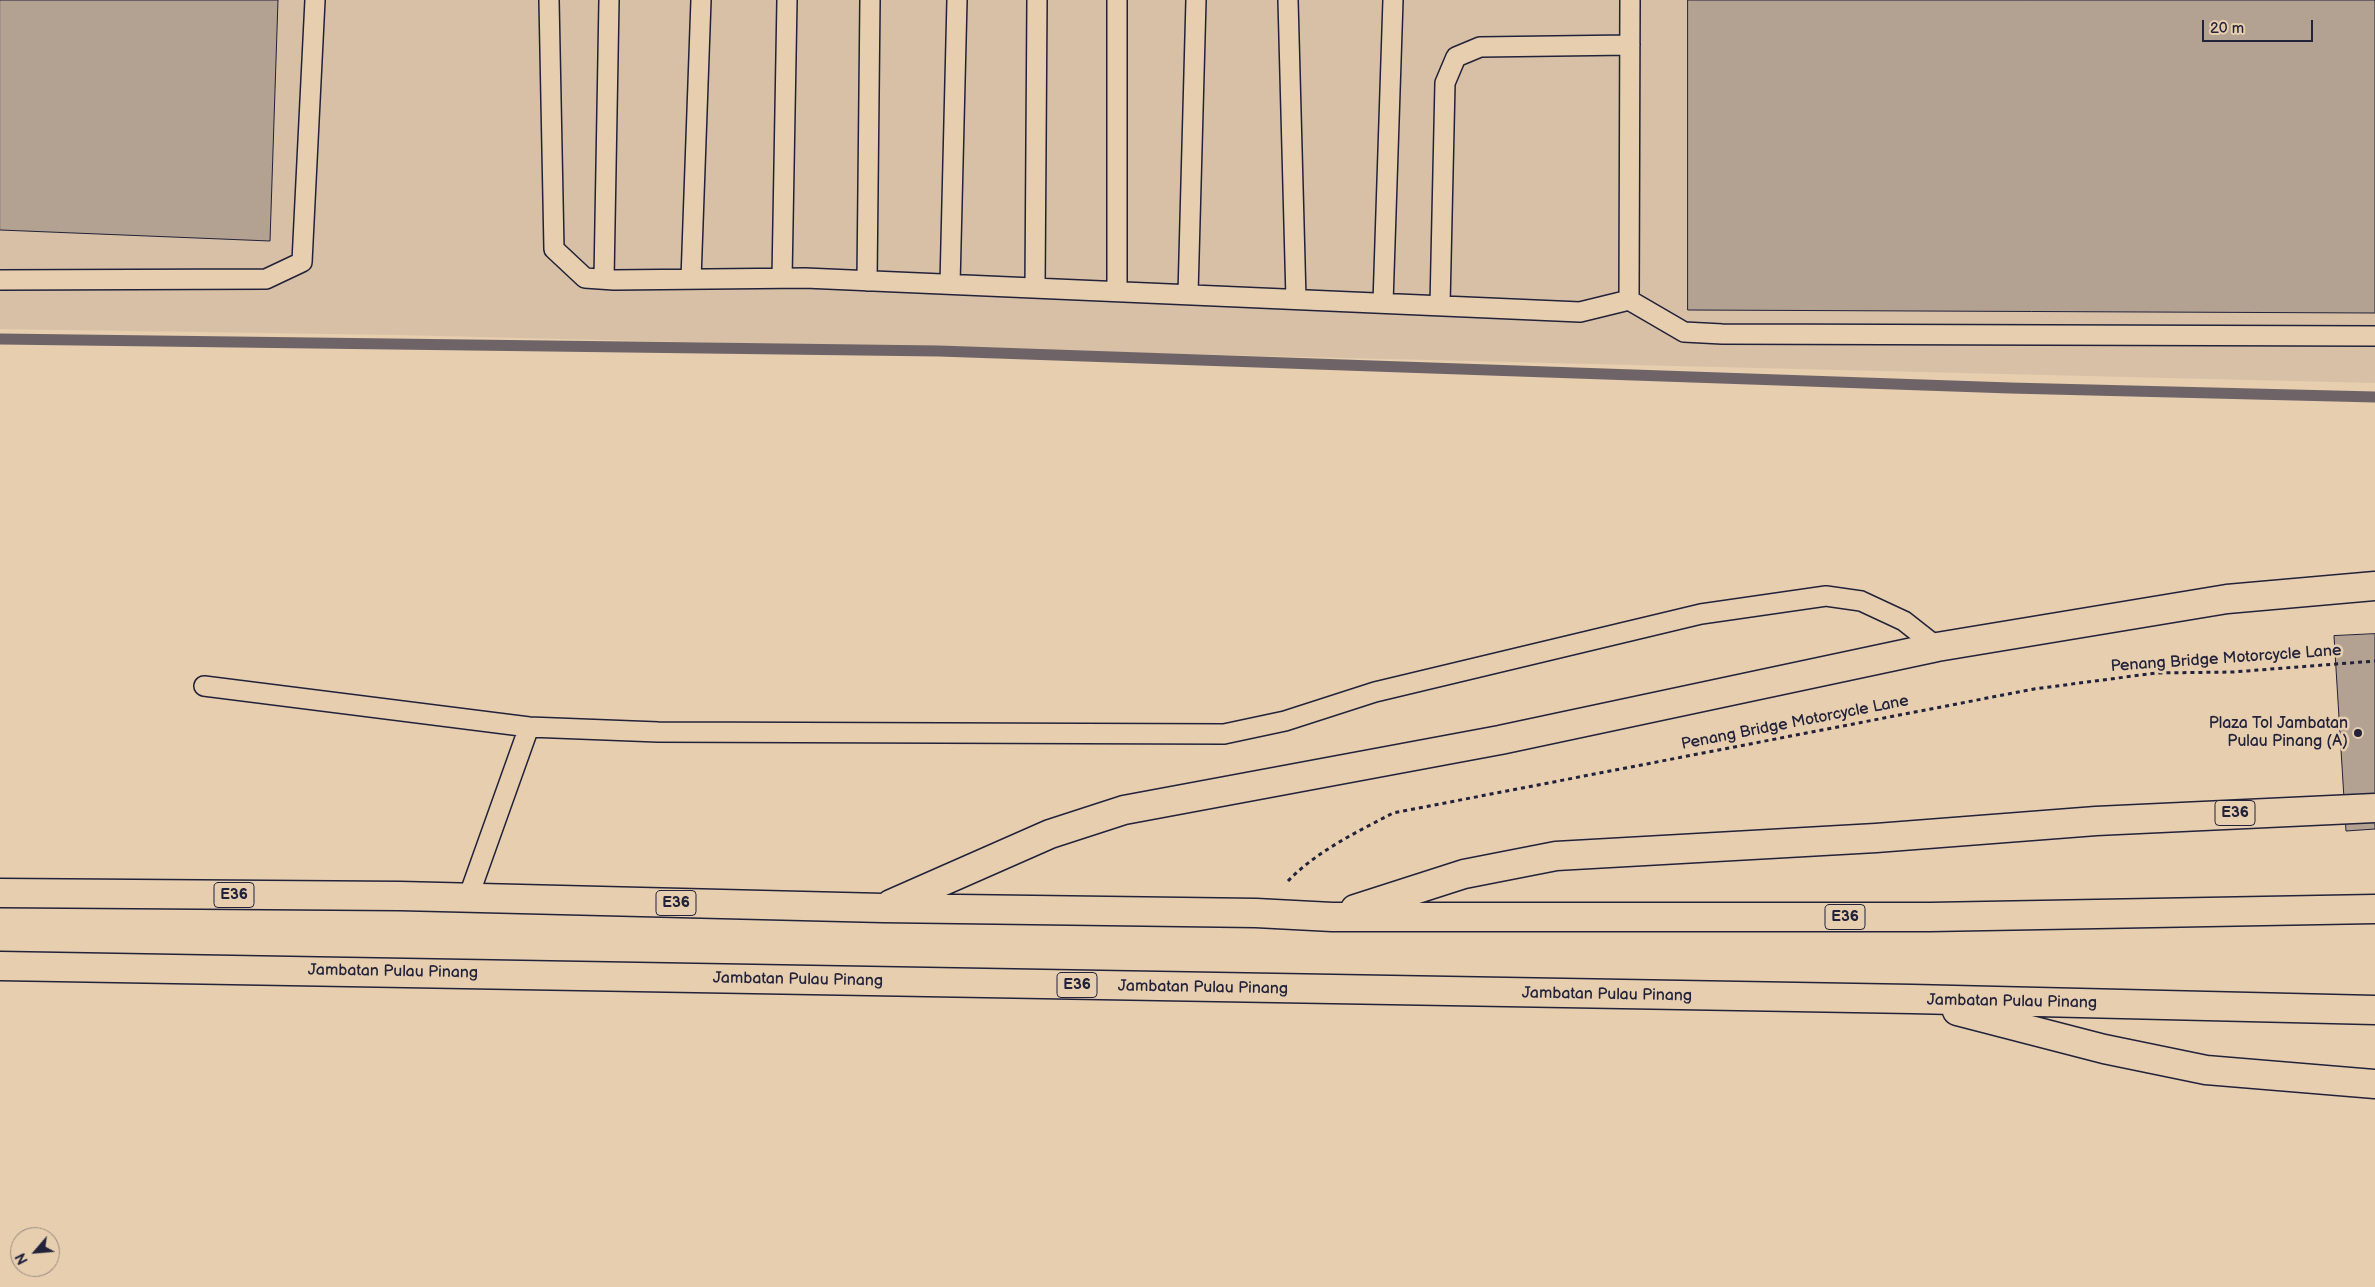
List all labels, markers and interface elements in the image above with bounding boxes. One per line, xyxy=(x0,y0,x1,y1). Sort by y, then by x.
scale bar xyxy=(2205,10,2316,42)
text: 20 m xyxy=(2210,19,2244,38)
street label: Penang Bridge Motorcycle Lane xyxy=(2110,641,2342,677)
street label: Penang Bridge Motorcycle Lane xyxy=(1680,692,1910,754)
place label: Plaza Tol Jambatan Pulau Pinang (A) xyxy=(2209,714,2348,752)
marker: Plaza Tol Jambatan Pulau Pinang (A) xyxy=(2352,727,2364,739)
road number: E36 xyxy=(2215,800,2255,826)
road number: E36 xyxy=(214,882,254,908)
road number: E36 xyxy=(656,890,696,916)
road number: E36 xyxy=(1825,904,1865,930)
street label: Jambatan Pulau Pinang xyxy=(308,961,478,983)
street label: Jambatan Pulau Pinang xyxy=(713,969,883,991)
road number: E36 xyxy=(1057,972,1097,998)
street label: Jambatan Pulau Pinang xyxy=(1118,977,1288,999)
street label: Jambatan Pulau Pinang xyxy=(1522,984,1692,1006)
street label: Jambatan Pulau Pinang xyxy=(1927,991,2097,1013)
north arrow xyxy=(10,1227,60,1277)
text: N xyxy=(12,1250,32,1267)

